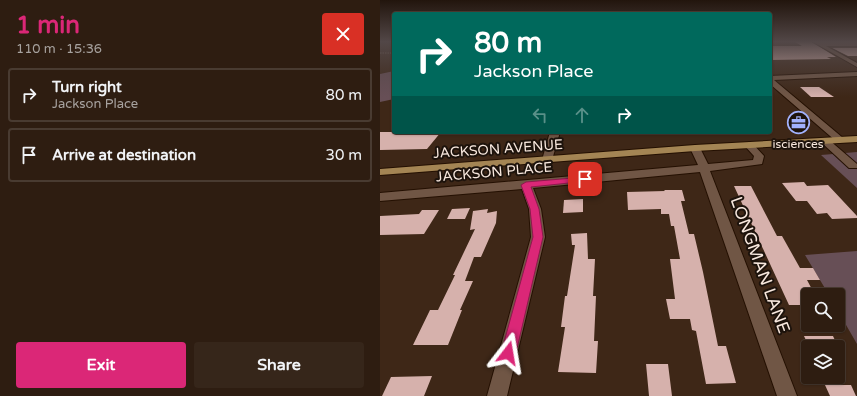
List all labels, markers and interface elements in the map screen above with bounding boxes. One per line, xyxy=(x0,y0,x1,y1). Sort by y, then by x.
text: 1 min xyxy=(16,11,80,40)
button: close xyxy=(322,13,364,55)
text: 80 m xyxy=(474,26,542,60)
icon: right xyxy=(408,28,460,80)
text: 110 m · 15:36 xyxy=(16,41,102,57)
text: Jackson Place xyxy=(474,60,593,82)
text: Turn right xyxy=(52,78,122,96)
icon: right xyxy=(18,84,40,106)
text: 80 m xyxy=(325,86,362,104)
text: Jackson Place xyxy=(52,96,138,112)
icon: left xyxy=(529,104,551,126)
icon: ahead xyxy=(571,104,593,126)
icon: right xyxy=(613,104,635,126)
office icon: isciences xyxy=(785,110,811,136)
street label: JACKSON AVENUE xyxy=(433,136,564,162)
place label: isciences xyxy=(772,137,824,151)
icon: arrive xyxy=(18,144,40,166)
text: Arrive at destination xyxy=(52,146,196,164)
text: 30 m xyxy=(325,146,362,164)
street label: JACKSON PLACE xyxy=(435,158,553,186)
pin xyxy=(568,162,602,196)
icon: arrive xyxy=(574,168,596,190)
street label: LONGMAN LANE xyxy=(726,194,794,336)
map controls xyxy=(801,288,845,384)
button: search xyxy=(801,288,845,332)
position arrow xyxy=(487,332,529,374)
button: layers xyxy=(801,340,845,384)
button: Exit xyxy=(16,342,186,388)
button: Share xyxy=(194,342,364,388)

